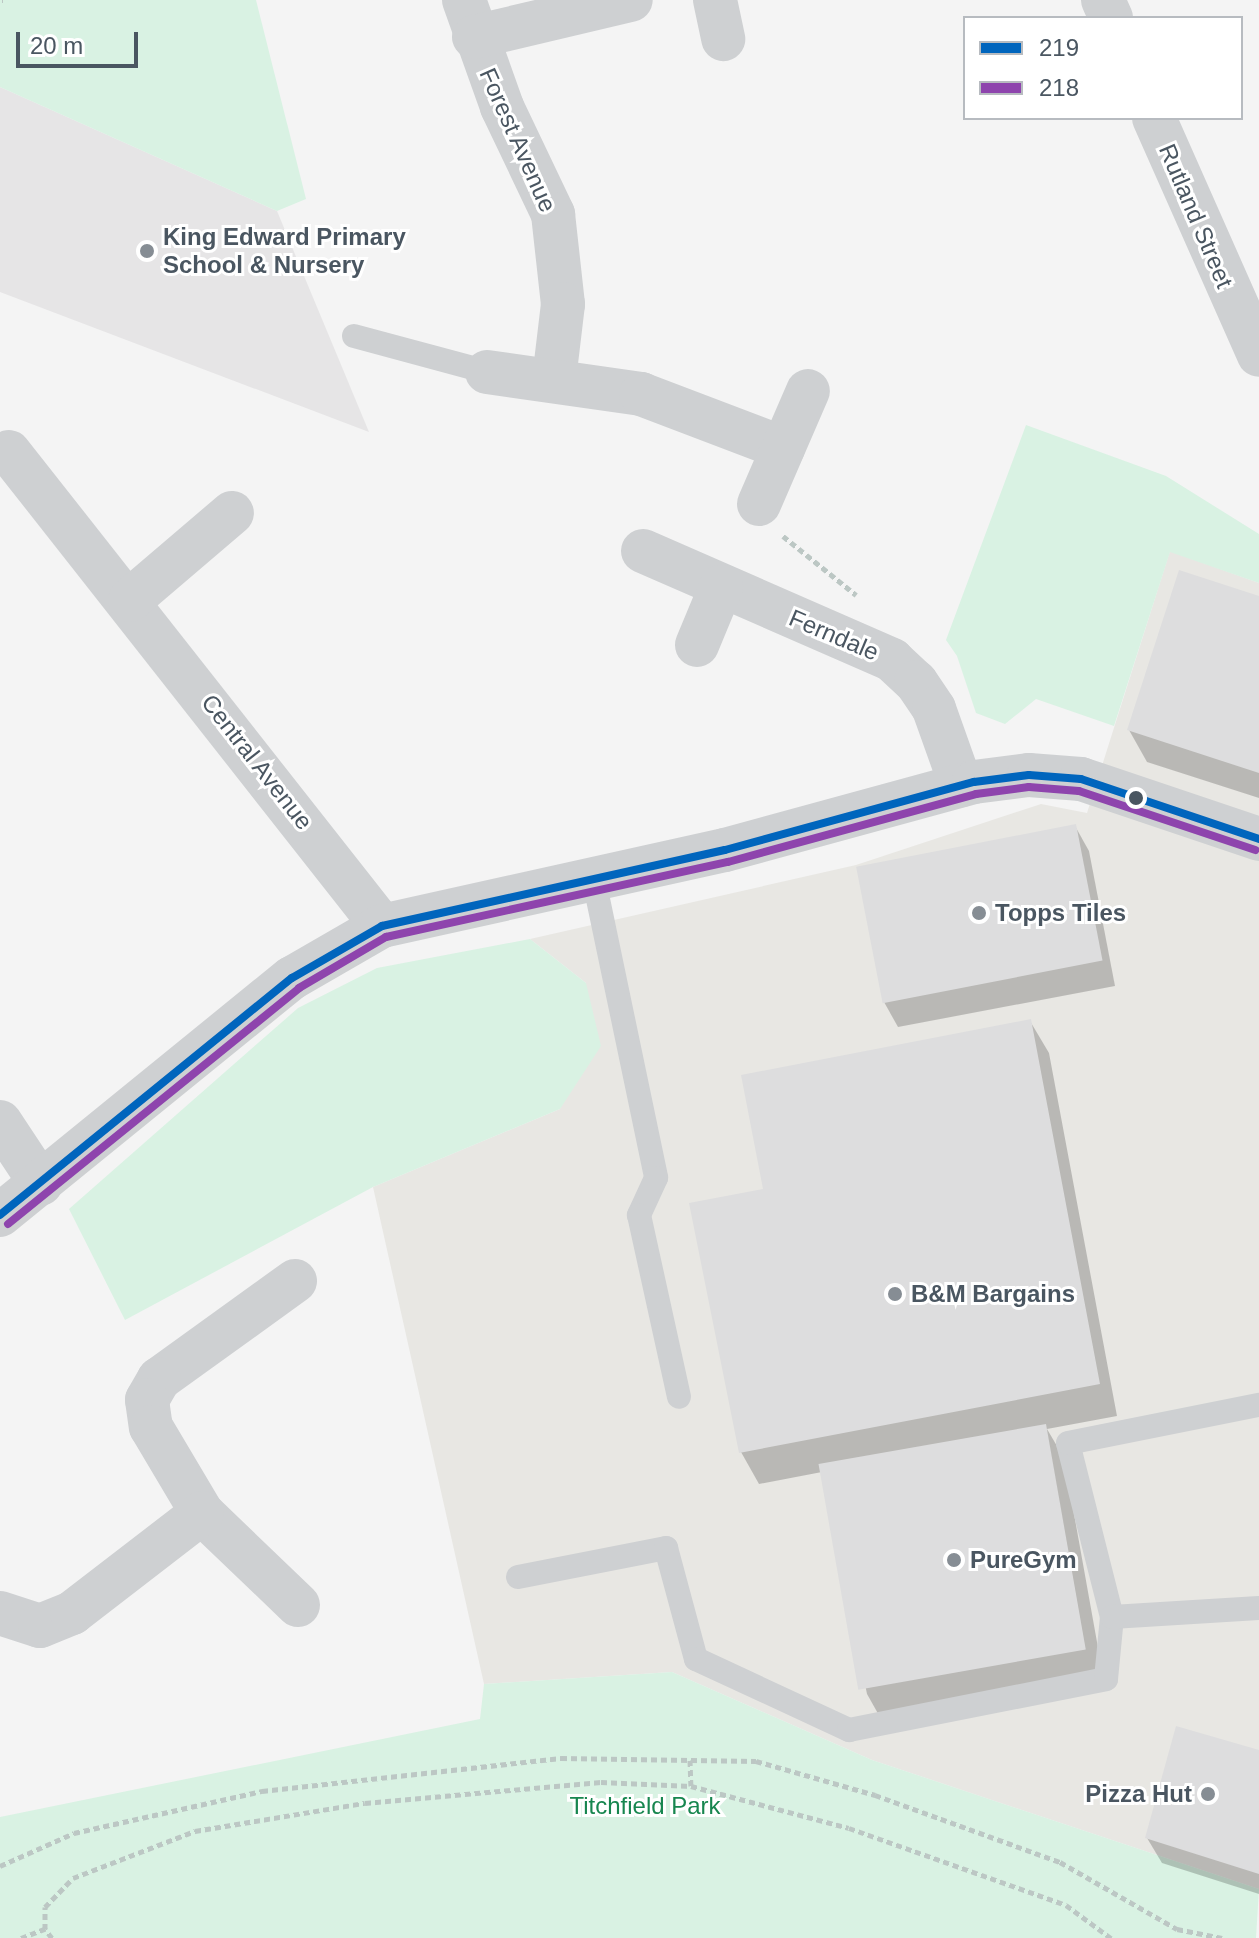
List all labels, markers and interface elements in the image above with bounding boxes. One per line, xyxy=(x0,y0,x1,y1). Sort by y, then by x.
scale bar xyxy=(20,16,142,66)
legend xyxy=(963,16,1243,120)
text: 20 m xyxy=(30,32,83,59)
text: 219 xyxy=(1039,34,1079,61)
street label: Forest Avenue xyxy=(473,63,563,217)
text: 218 xyxy=(1039,74,1079,101)
street label: Rutland Street xyxy=(1153,140,1239,292)
place label: King Edward Primary School & Nursery xyxy=(163,223,406,279)
marker: King Edward Primary School & Nursery xyxy=(138,242,156,260)
street label: Ferndale xyxy=(785,603,883,667)
street label: Central Avenue xyxy=(195,688,319,836)
unlabelled marker xyxy=(1128,790,1144,806)
place label: Topps Tiles xyxy=(995,899,1126,927)
marker: Topps Tiles xyxy=(970,904,988,922)
place label: B&M Bargains xyxy=(911,1280,1075,1308)
marker: B&M Bargains xyxy=(886,1285,904,1303)
place label: PureGym xyxy=(970,1546,1077,1574)
marker: PureGym xyxy=(945,1551,963,1569)
place label: Pizza Hut xyxy=(1085,1780,1192,1808)
marker: Pizza Hut xyxy=(1199,1785,1217,1803)
park label: Titchfield Park xyxy=(569,1792,721,1820)

